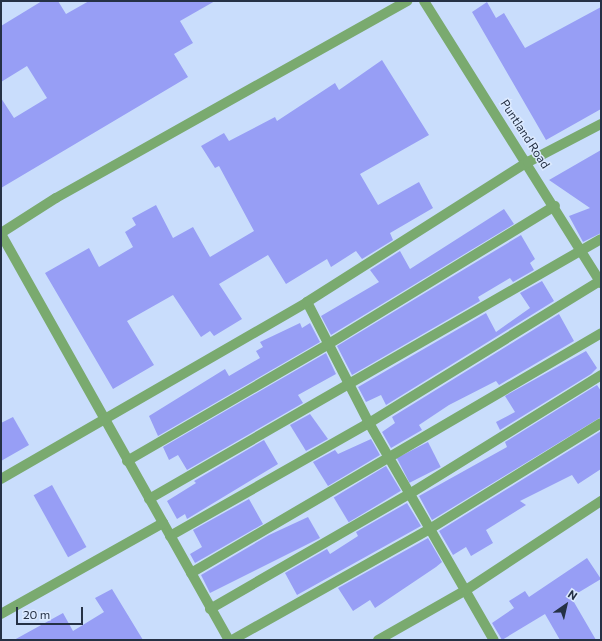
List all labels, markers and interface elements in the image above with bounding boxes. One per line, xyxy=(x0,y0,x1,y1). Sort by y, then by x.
street label: Puntland Road xyxy=(497,97,553,171)
north arrow xyxy=(546,585,586,625)
text: N xyxy=(566,587,580,602)
scale bar xyxy=(18,599,85,625)
text: 20 m xyxy=(23,607,50,621)

